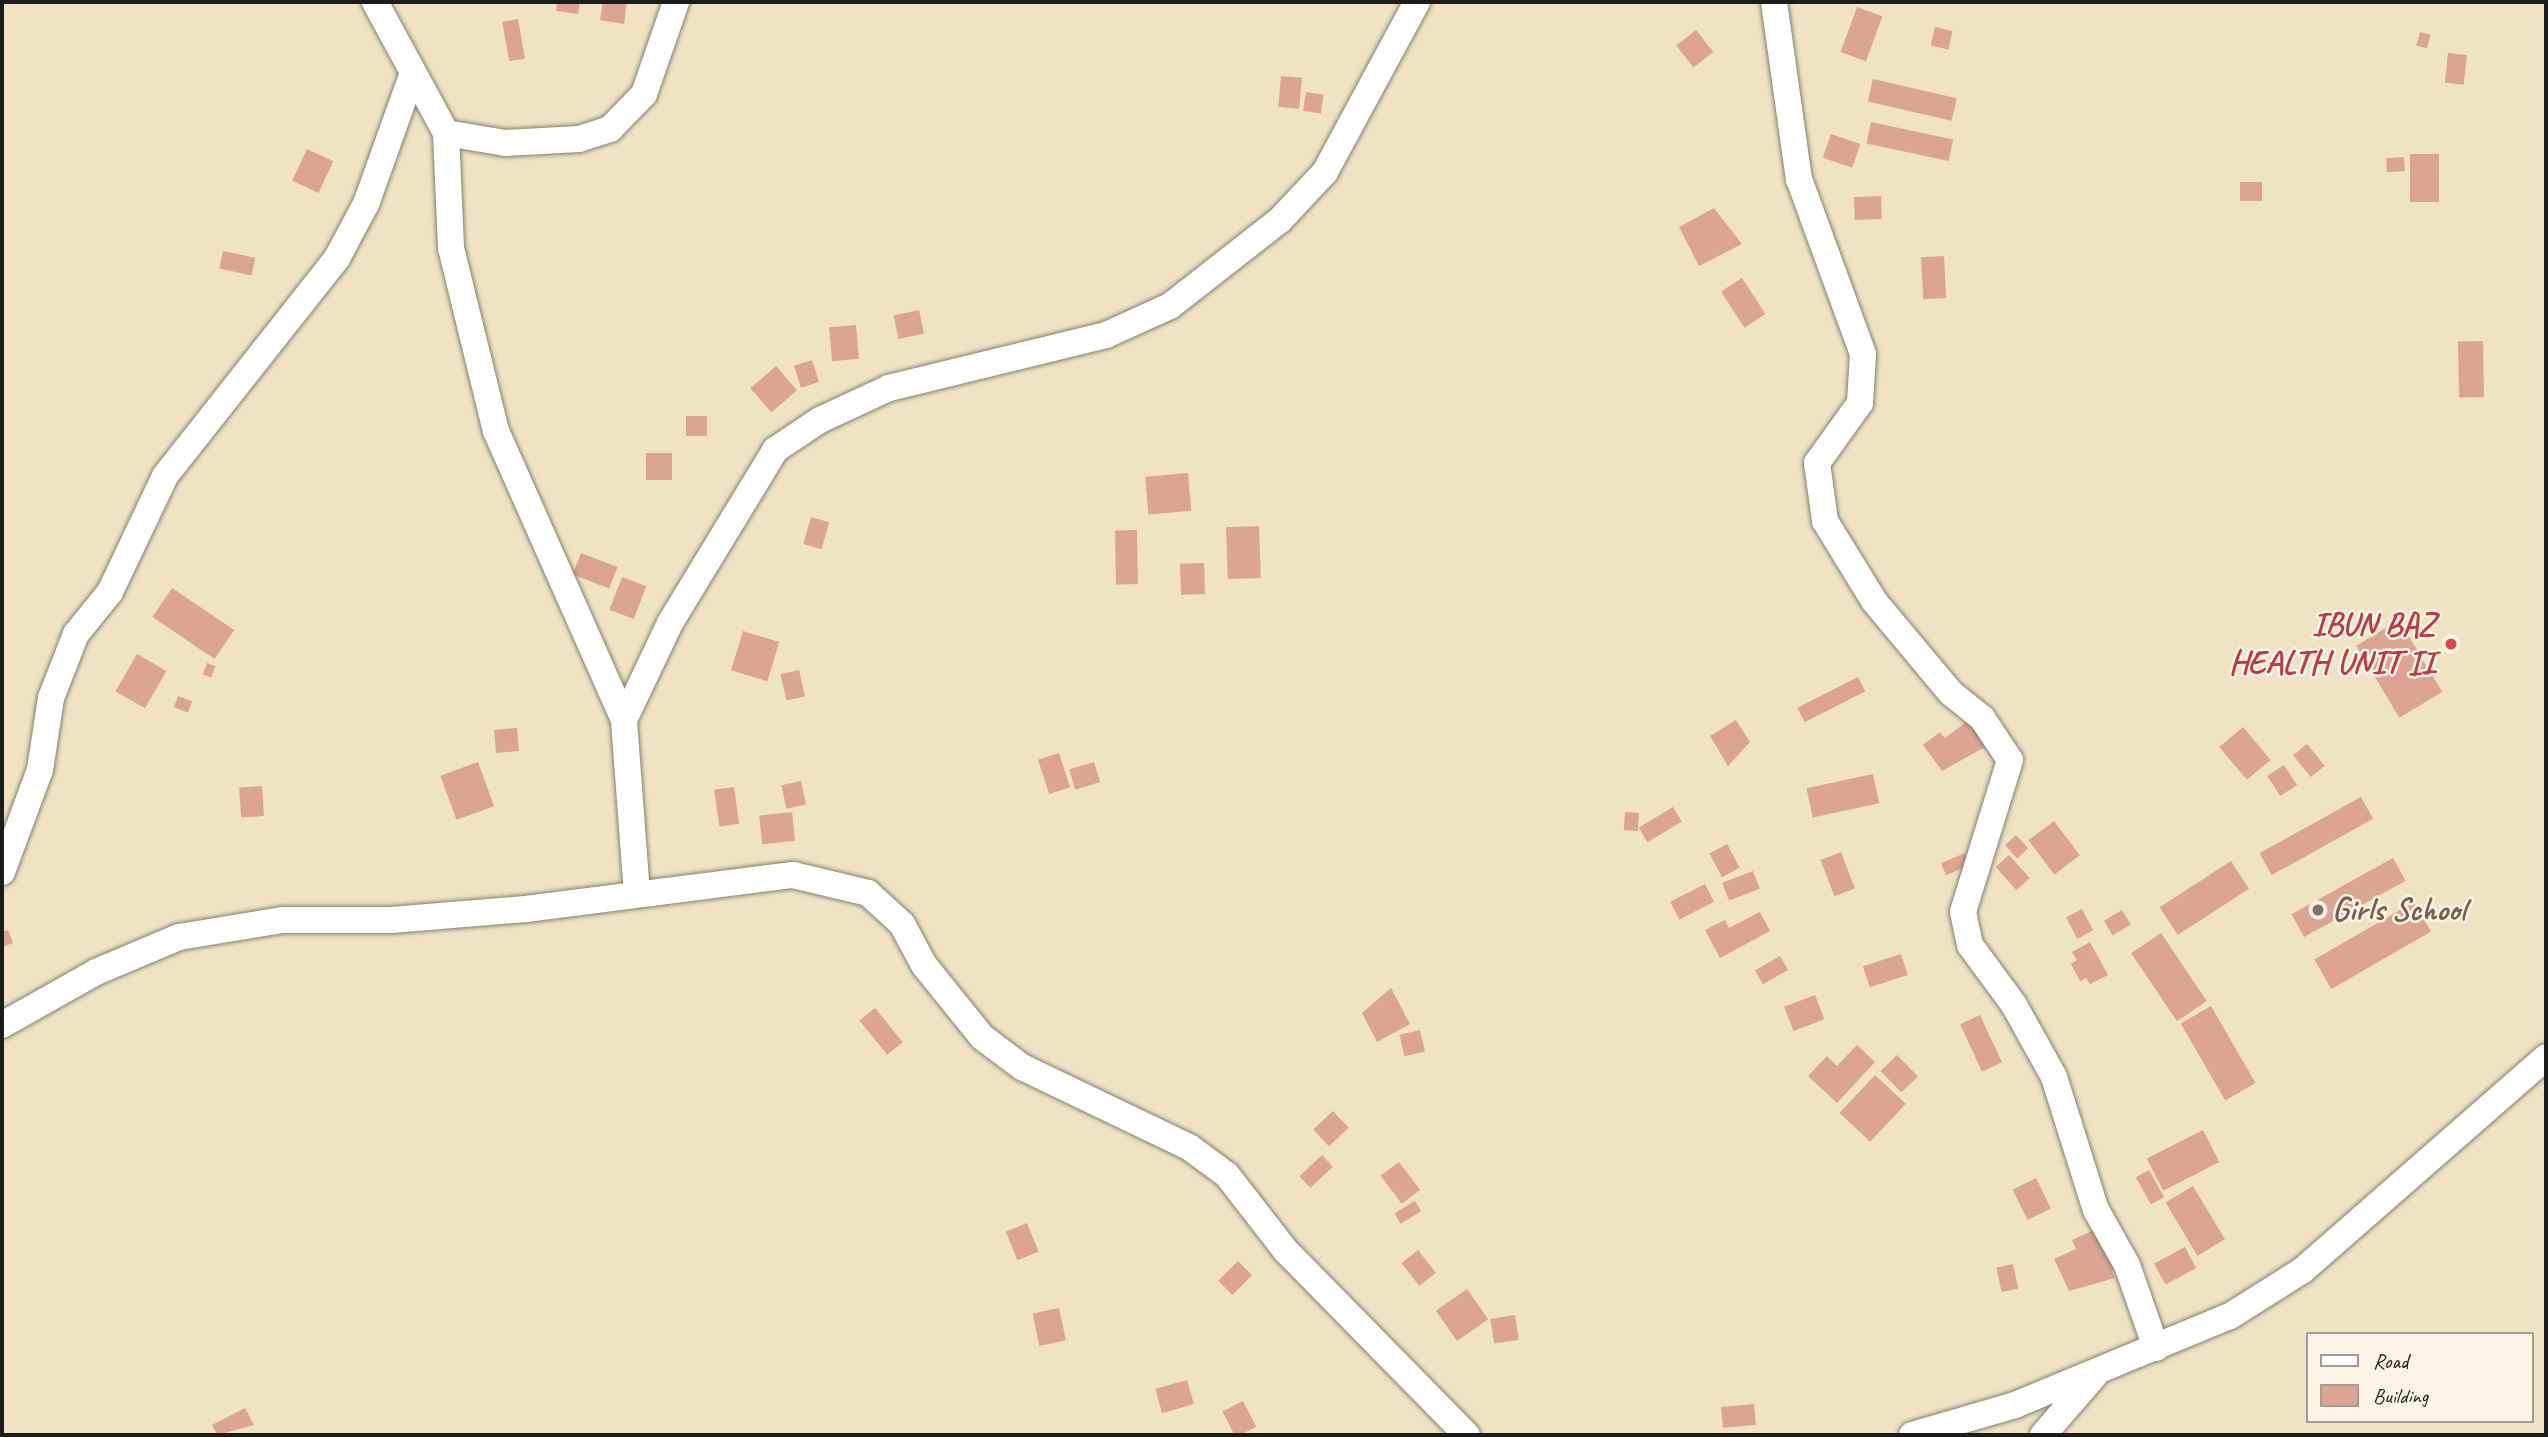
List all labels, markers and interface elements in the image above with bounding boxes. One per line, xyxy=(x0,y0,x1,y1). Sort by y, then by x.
place label: IBUN BAZ HEALTH UNIT II xyxy=(2226,605,2435,683)
marker: IBUN BAZ HEALTH UNIT II xyxy=(2441,634,2461,654)
place label: Girls School xyxy=(2332,890,2465,930)
marker: Girls School xyxy=(2310,902,2326,918)
legend xyxy=(2306,1332,2534,1423)
text: Road xyxy=(2373,1348,2408,1374)
text: Building xyxy=(2373,1383,2428,1409)

